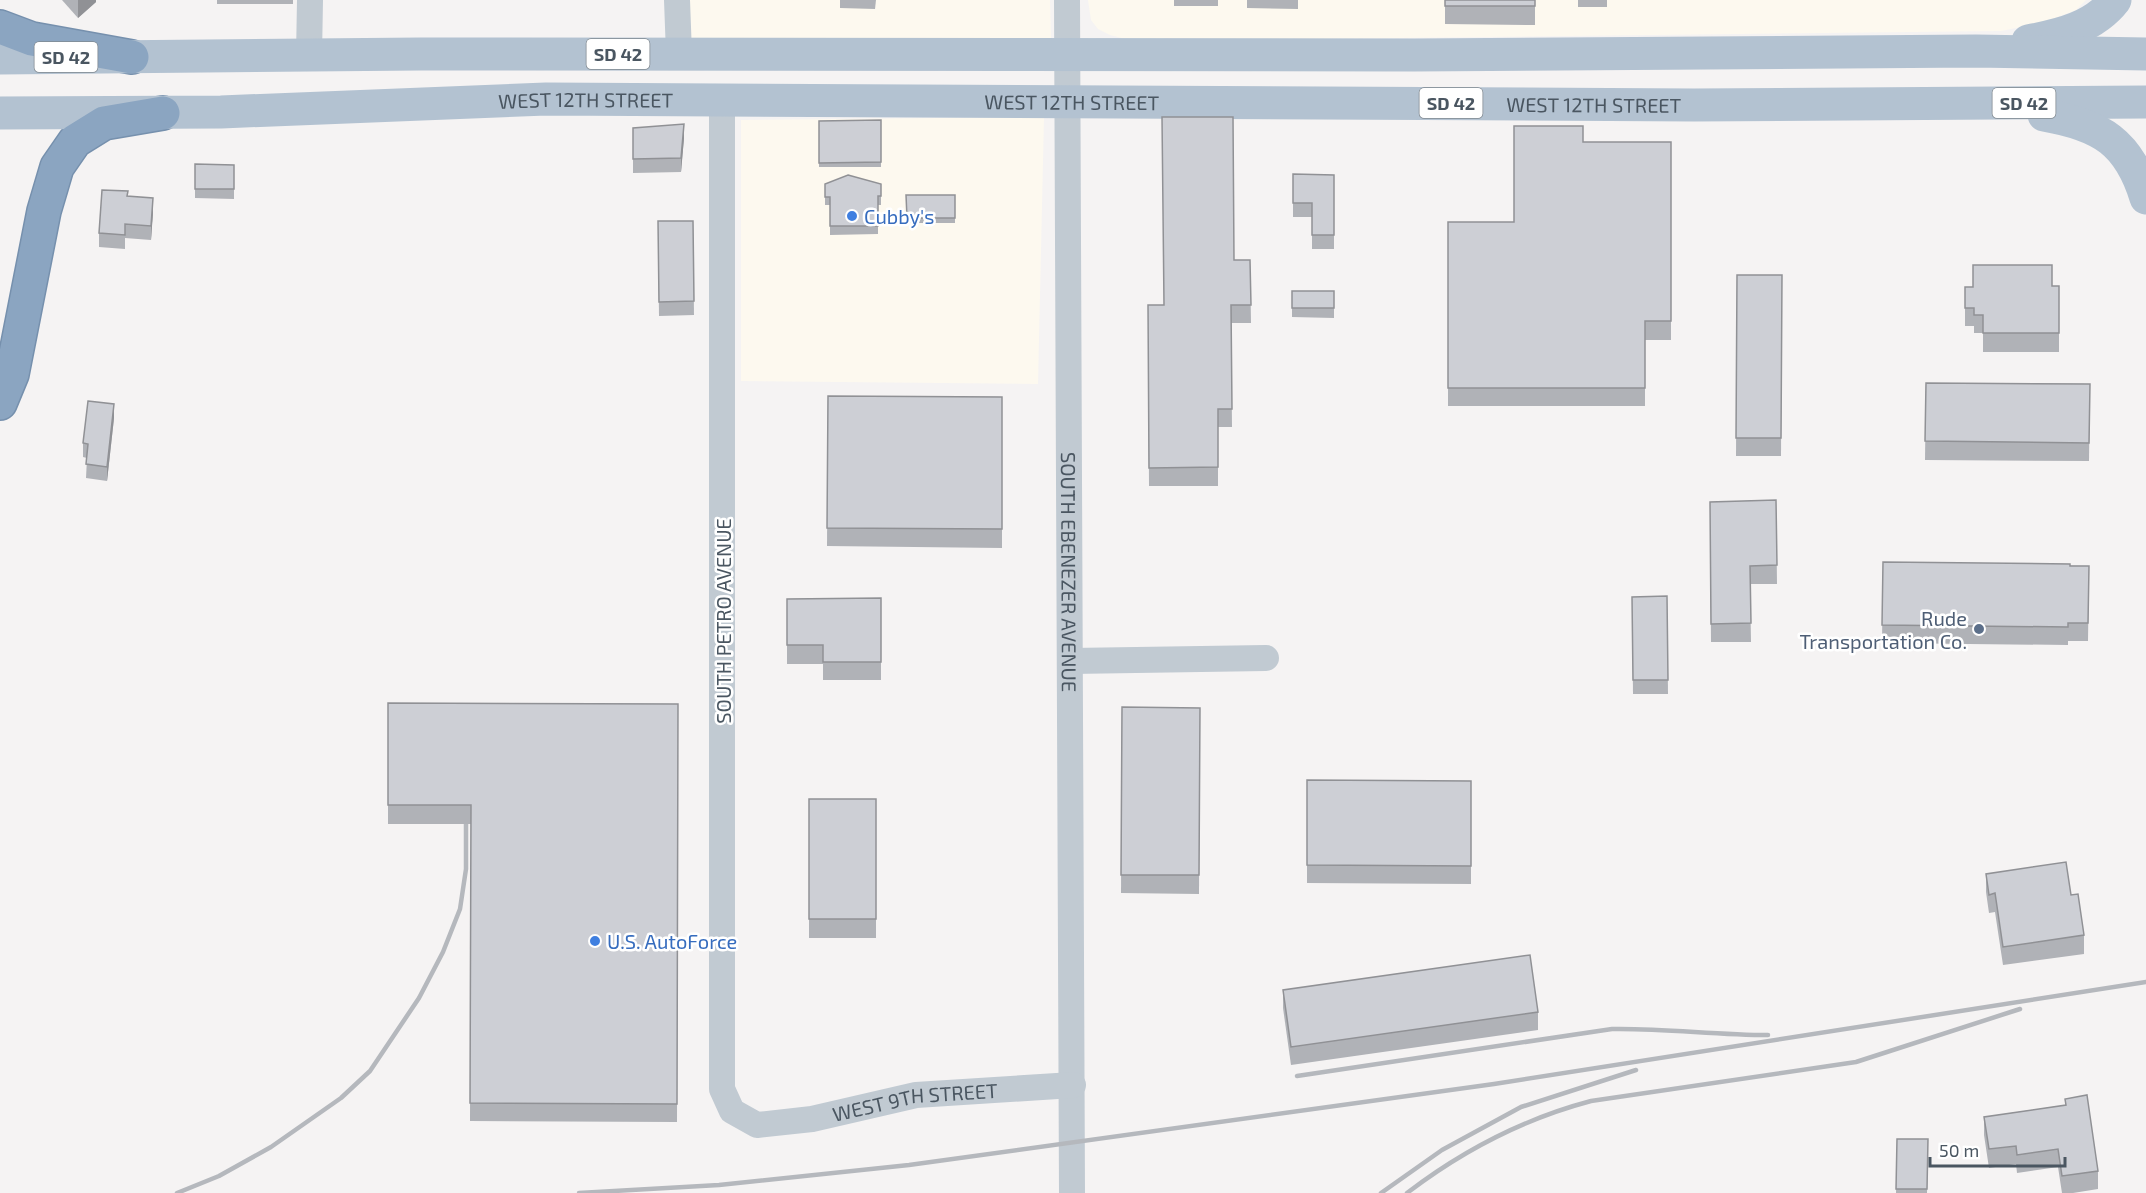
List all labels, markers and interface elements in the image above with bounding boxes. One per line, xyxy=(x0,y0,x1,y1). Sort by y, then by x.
road number: SD 42 xyxy=(586,39,650,69)
road number: SD 42 xyxy=(34,42,98,72)
street label: WEST 12TH STREET xyxy=(498,87,674,113)
road number: SD 42 xyxy=(1420,88,1482,118)
road number: SD 42 xyxy=(1992,88,2056,118)
street label: WEST 12TH STREET xyxy=(984,89,1160,114)
street label: WEST 12TH STREET xyxy=(1506,92,1682,117)
place label: Cubby's xyxy=(864,204,934,228)
marker: Cubby's xyxy=(845,209,859,223)
street label: SOUTH EBENEZER AVENUE xyxy=(1057,452,1082,692)
street label: SOUTH PETRO AVENUE xyxy=(711,518,735,724)
place label: Rude Transportation Co. xyxy=(1800,606,1967,653)
marker: Rude Transportation Co. xyxy=(1972,622,1986,636)
place label: U.S. AutoForce xyxy=(607,929,737,953)
marker: U.S. AutoForce xyxy=(588,934,602,948)
street label: WEST 9TH STREET xyxy=(830,1078,999,1126)
scale bar xyxy=(1930,1130,2065,1168)
text: 50 m xyxy=(1939,1139,1979,1161)

